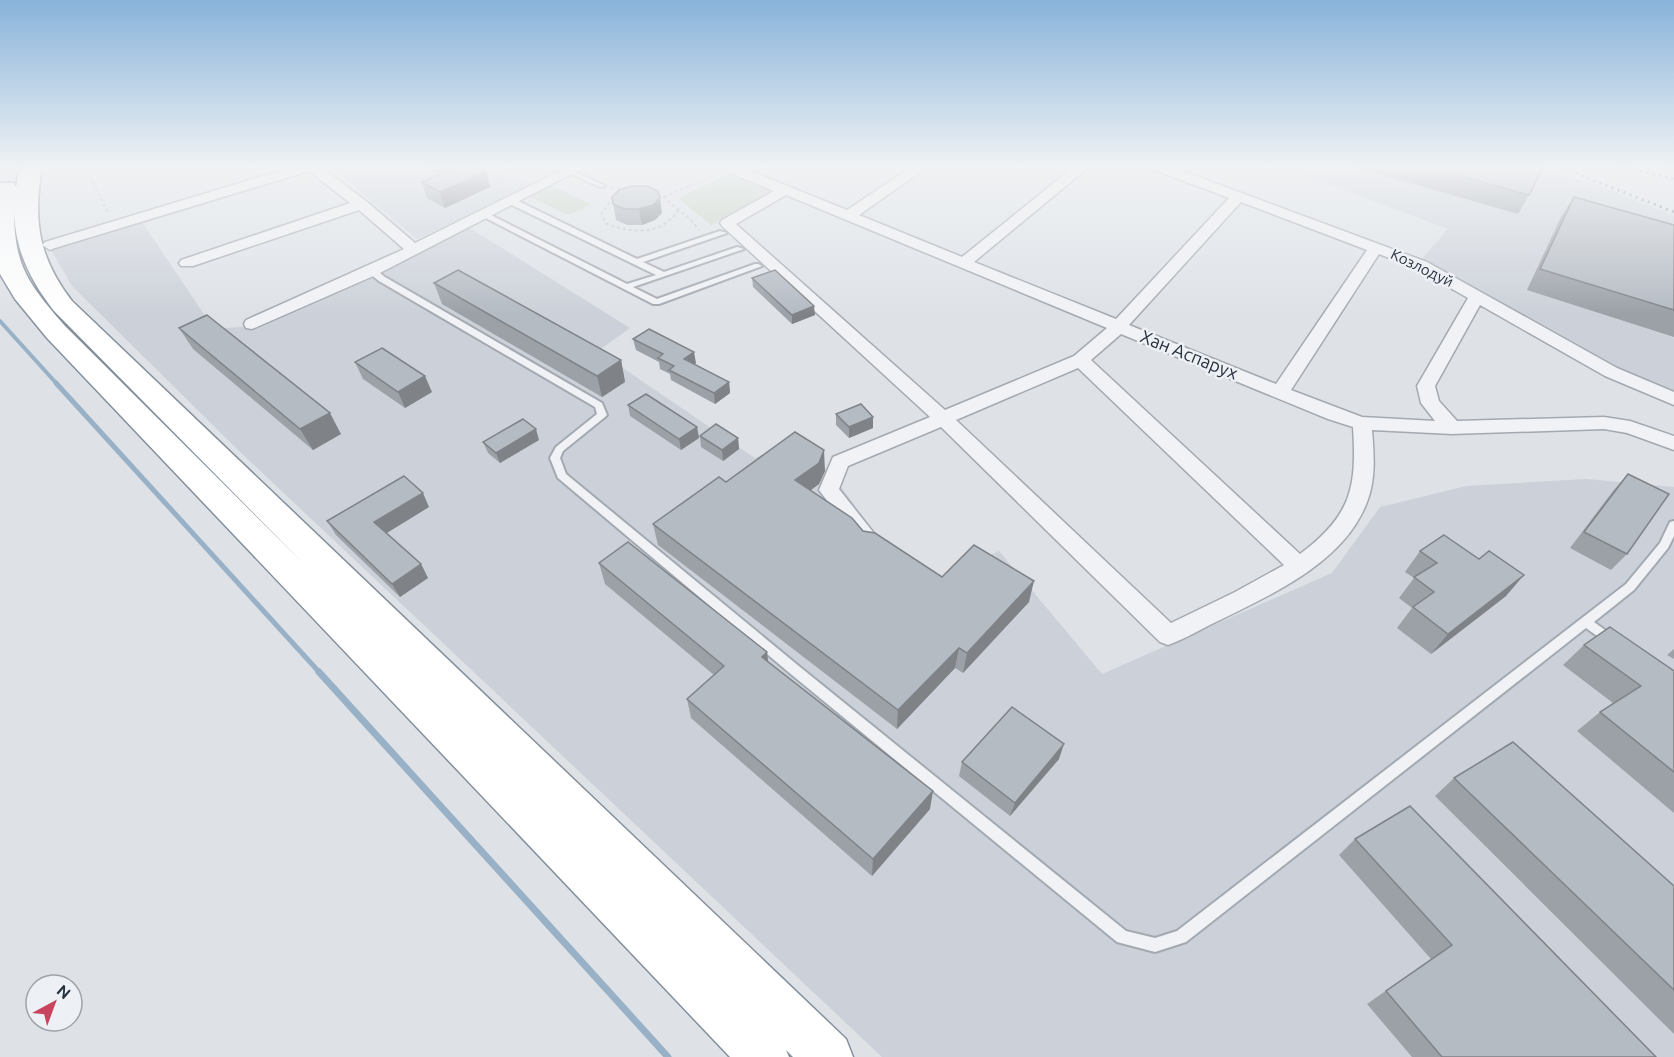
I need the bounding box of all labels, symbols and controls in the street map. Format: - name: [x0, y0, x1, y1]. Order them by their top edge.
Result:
- street label: Козлодуй: [1388, 245, 1456, 290]
- street label: Хан Аспарух: [1138, 325, 1241, 383]
- north arrow: [24, 973, 84, 1033]
- text: N: [53, 981, 74, 1002]

